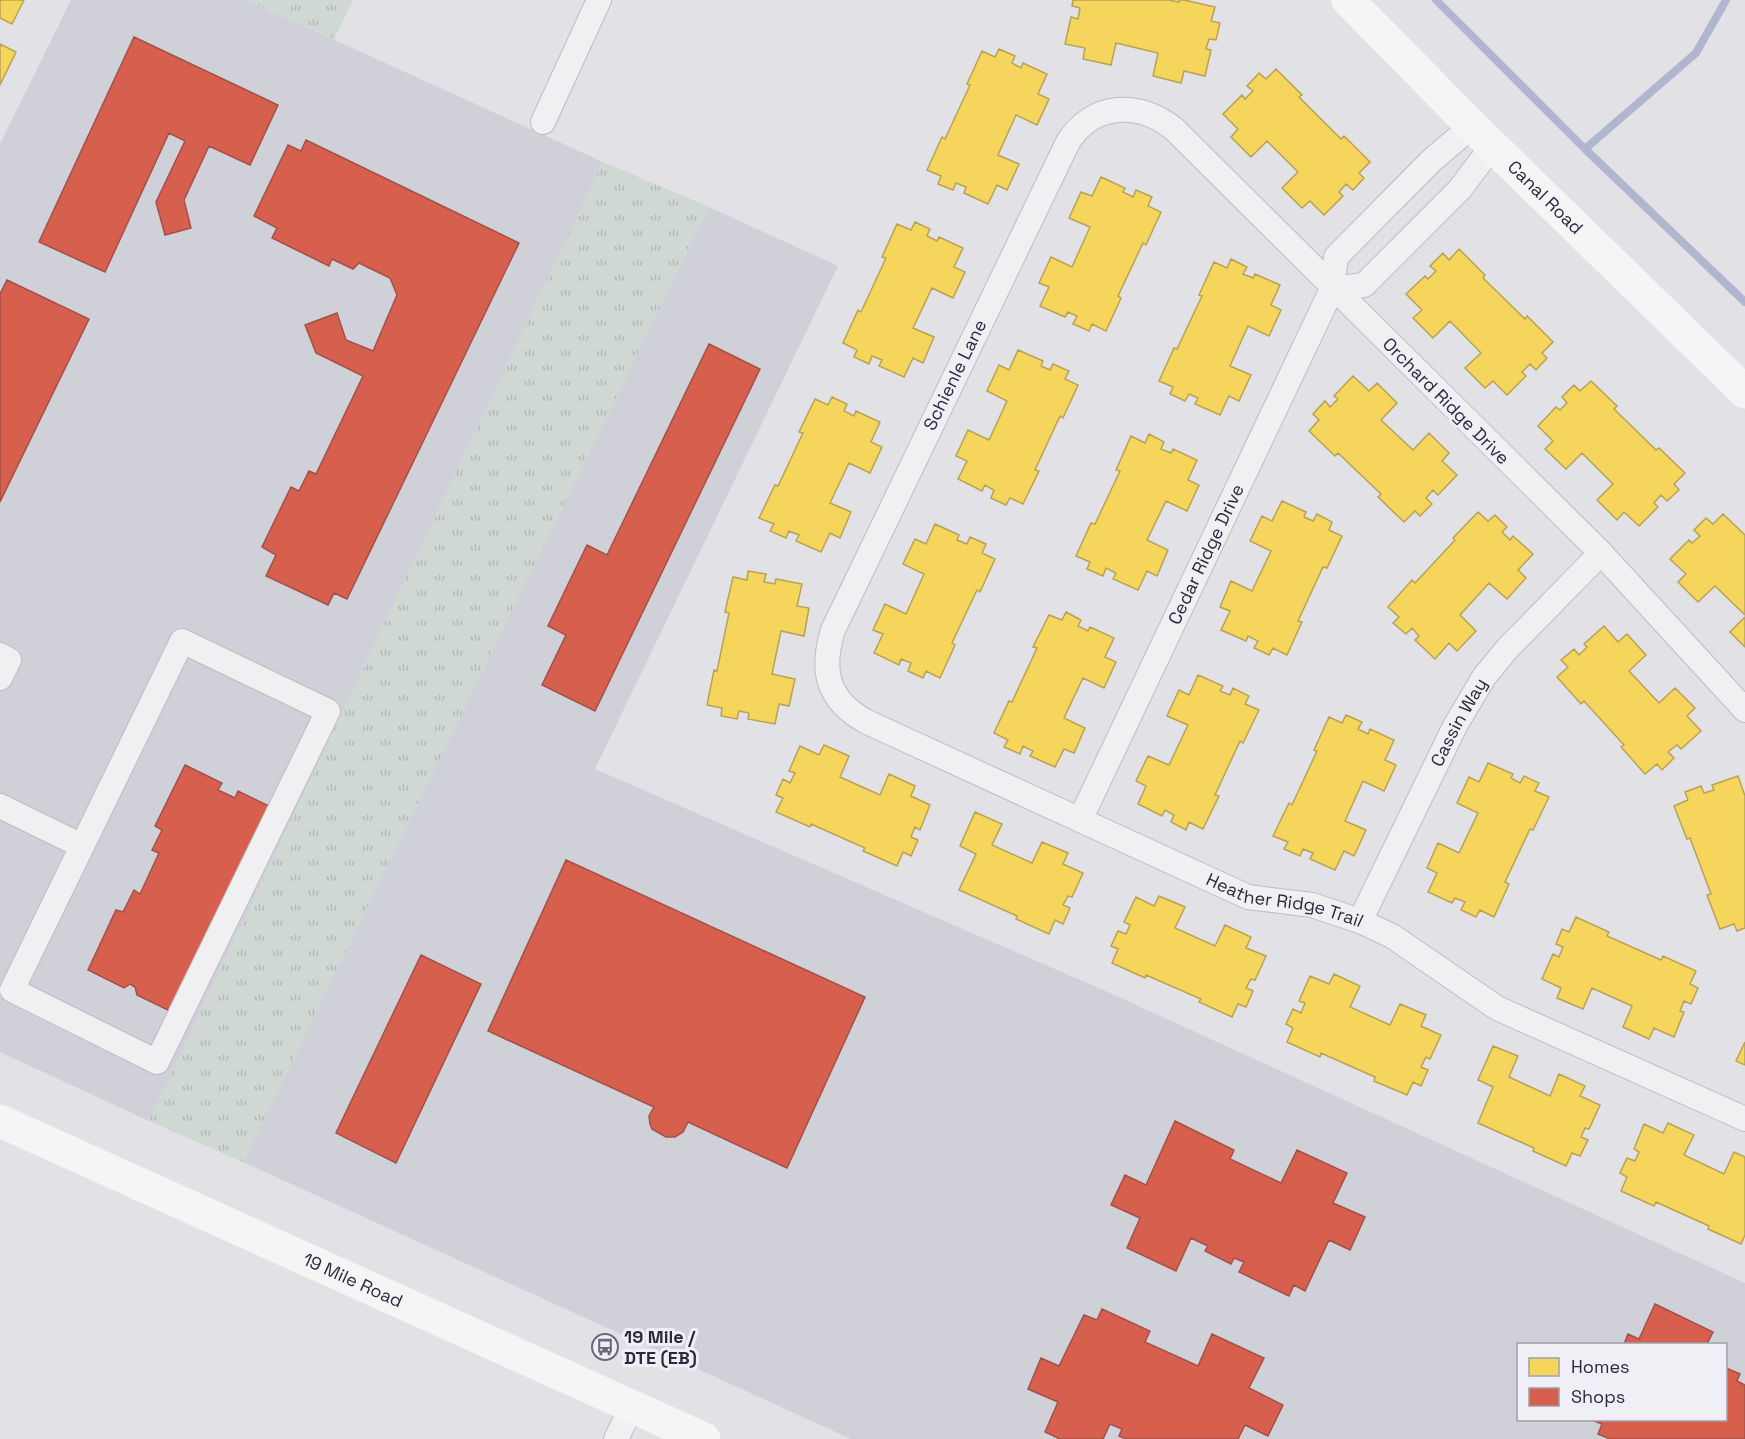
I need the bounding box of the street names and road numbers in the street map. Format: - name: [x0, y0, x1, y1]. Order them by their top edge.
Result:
- street label: Canal Road: [1503, 155, 1588, 239]
- street label: Schienle Lane: [918, 316, 991, 434]
- street label: Orchard Ridge Drive: [1378, 332, 1515, 469]
- street label: Cedar Ridge Drive: [1162, 480, 1249, 628]
- street label: Cassin Way: [1425, 674, 1492, 770]
- street label: Heather Ridge Trail: [1203, 867, 1367, 932]
- street label: 19 Mile Road: [299, 1247, 406, 1312]

